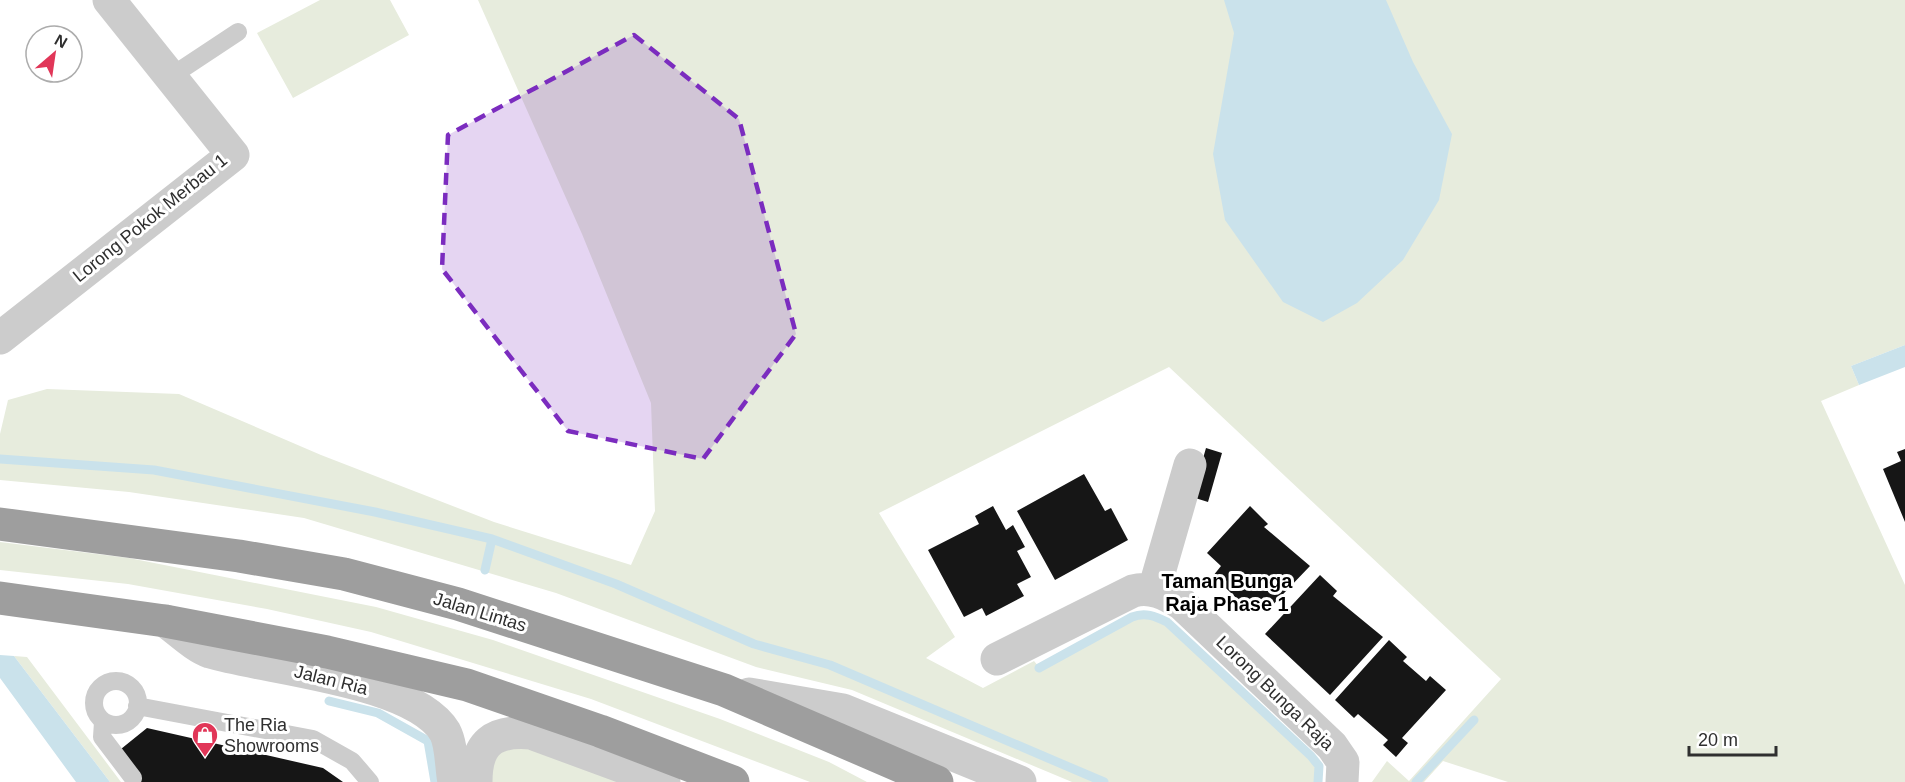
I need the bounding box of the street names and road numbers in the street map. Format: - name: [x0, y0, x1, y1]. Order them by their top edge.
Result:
- street label: Lorong Pokok Merbau 1: [69, 150, 231, 286]
- street label: Jalan Lintas: [431, 588, 529, 636]
- street label: Lorong Bunga Raja: [1212, 632, 1338, 755]
- street label: Jalan Ria: [292, 661, 371, 699]

